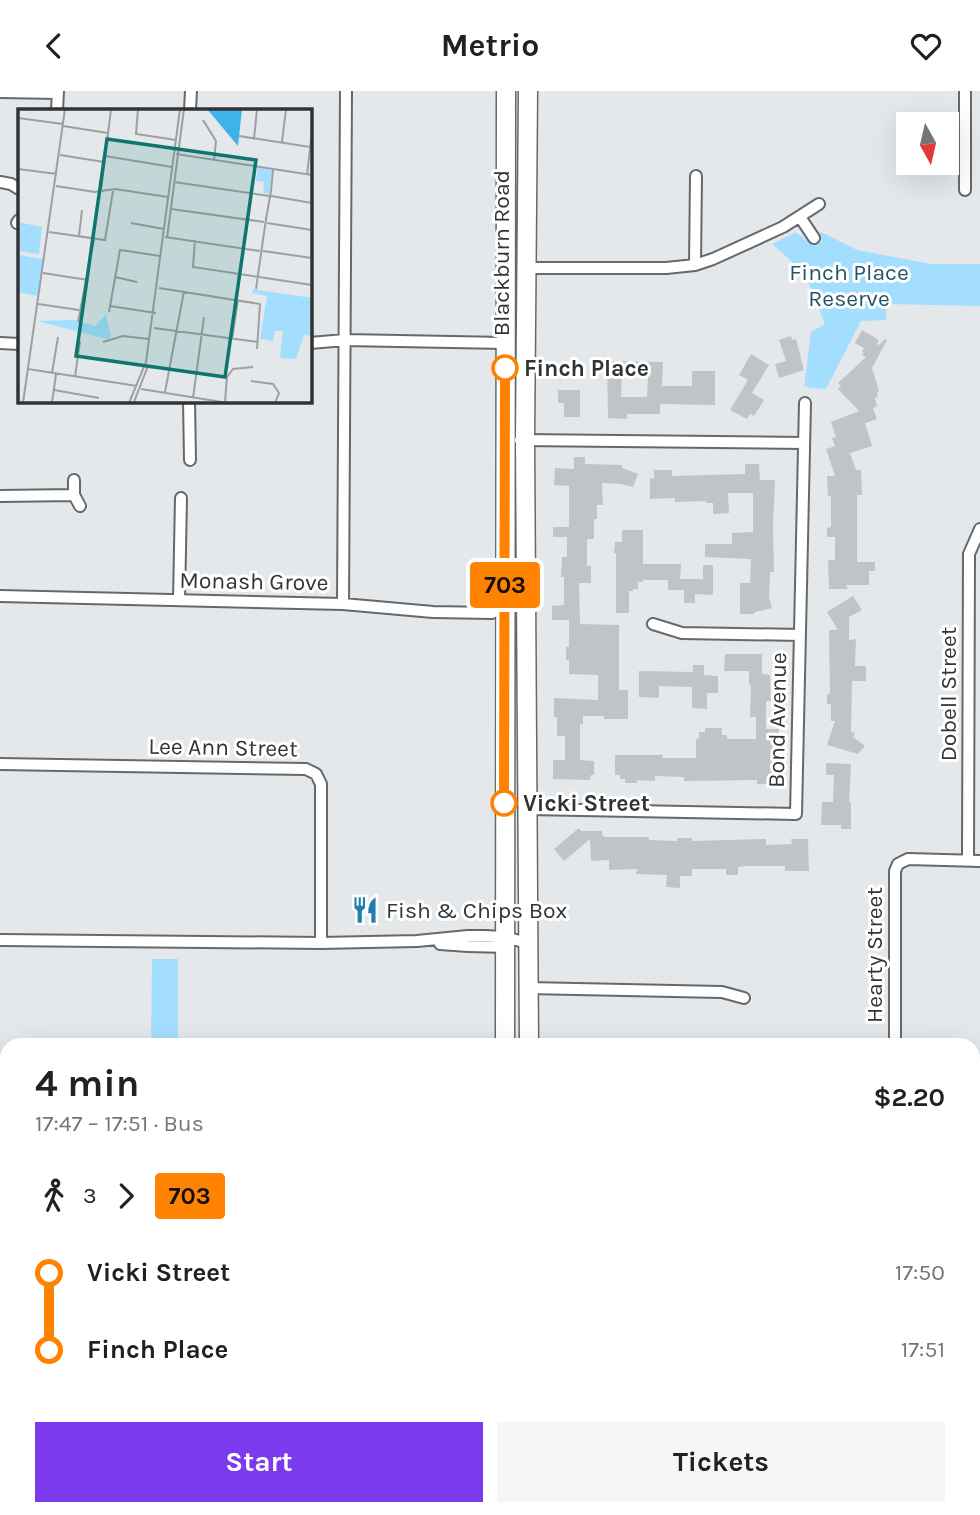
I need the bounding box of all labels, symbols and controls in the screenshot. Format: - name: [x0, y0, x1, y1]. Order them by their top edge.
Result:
- icon: back: [35, 27, 73, 65]
- text: Metrio: [441, 27, 539, 64]
- icon: heart: [907, 27, 945, 65]
- inset map: [18, 109, 312, 403]
- north arrow: [896, 112, 959, 175]
- map controls: [896, 112, 959, 175]
- street label: Blackburn Road: [488, 170, 515, 336]
- park label: Finch Place Reserve: [789, 259, 909, 312]
- marker: Finch Place: [492, 355, 518, 381]
- place label: Finch Place: [524, 355, 649, 382]
- line badge: 703: [465, 562, 545, 608]
- street label: Monash Grove: [179, 567, 329, 596]
- text: 703: [484, 571, 526, 599]
- street label: Dobell Street: [935, 626, 962, 761]
- street label: Bond Avenue: [763, 652, 792, 788]
- street label: Lee Ann Street: [148, 733, 298, 762]
- marker: Vicki Street: [491, 790, 517, 816]
- place label: Vicki Street: [523, 790, 650, 817]
- street label: Hearty Street: [861, 887, 888, 1023]
- restaurant icon: Fish & Chips Box: [350, 895, 380, 925]
- place label: Fish & Chips Box: [386, 897, 568, 924]
- text: 4 min: [35, 1061, 139, 1106]
- text: $2.20: [874, 1082, 945, 1113]
- text: 17:47 – 17:51 · Bus: [35, 1110, 204, 1137]
- icon: walk: [35, 1177, 73, 1215]
- icon: forward: [107, 1177, 145, 1215]
- text: 3: [83, 1182, 97, 1209]
- text: 703: [169, 1182, 211, 1210]
- text: Vicki Street: [87, 1257, 230, 1288]
- text: 17:50: [895, 1259, 945, 1286]
- text: Finch Place: [87, 1334, 228, 1365]
- text: 17:51: [901, 1336, 945, 1363]
- button: Start: [35, 1422, 483, 1502]
- button: Tickets: [497, 1422, 945, 1502]

